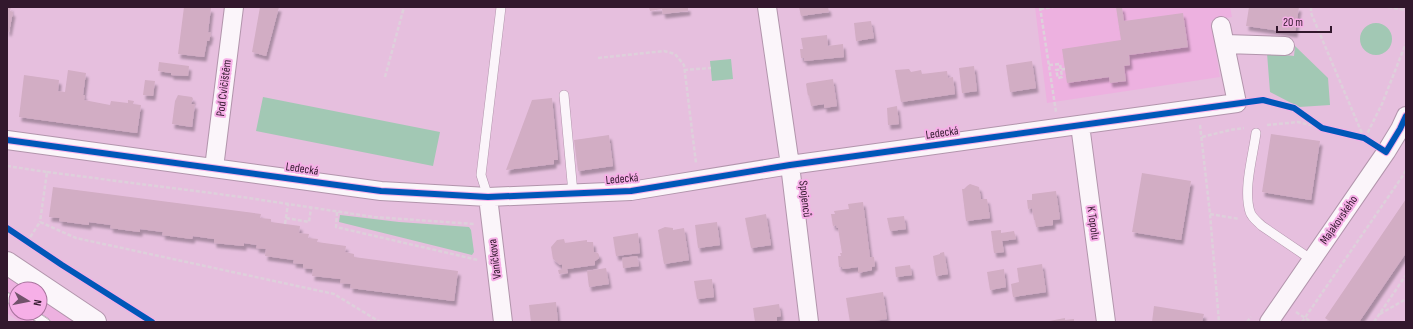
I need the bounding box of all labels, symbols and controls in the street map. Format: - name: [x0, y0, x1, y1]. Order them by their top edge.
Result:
- scale bar: [1277, 8, 1331, 34]
- text: 20 m: [1283, 15, 1303, 30]
- street label: Pod Cvičištěm: [213, 58, 235, 117]
- street label: Ledecká: [925, 123, 960, 143]
- street label: Ledecká: [285, 159, 320, 179]
- street label: Ledecká: [605, 170, 639, 188]
- street label: Spojenců: [795, 180, 815, 218]
- street label: Majakovského: [1317, 193, 1361, 247]
- street label: K Topolu: [1083, 205, 1103, 241]
- street label: Vaníčkova: [485, 238, 505, 280]
- north arrow: [8, 281, 48, 321]
- text: N: [30, 299, 44, 307]

